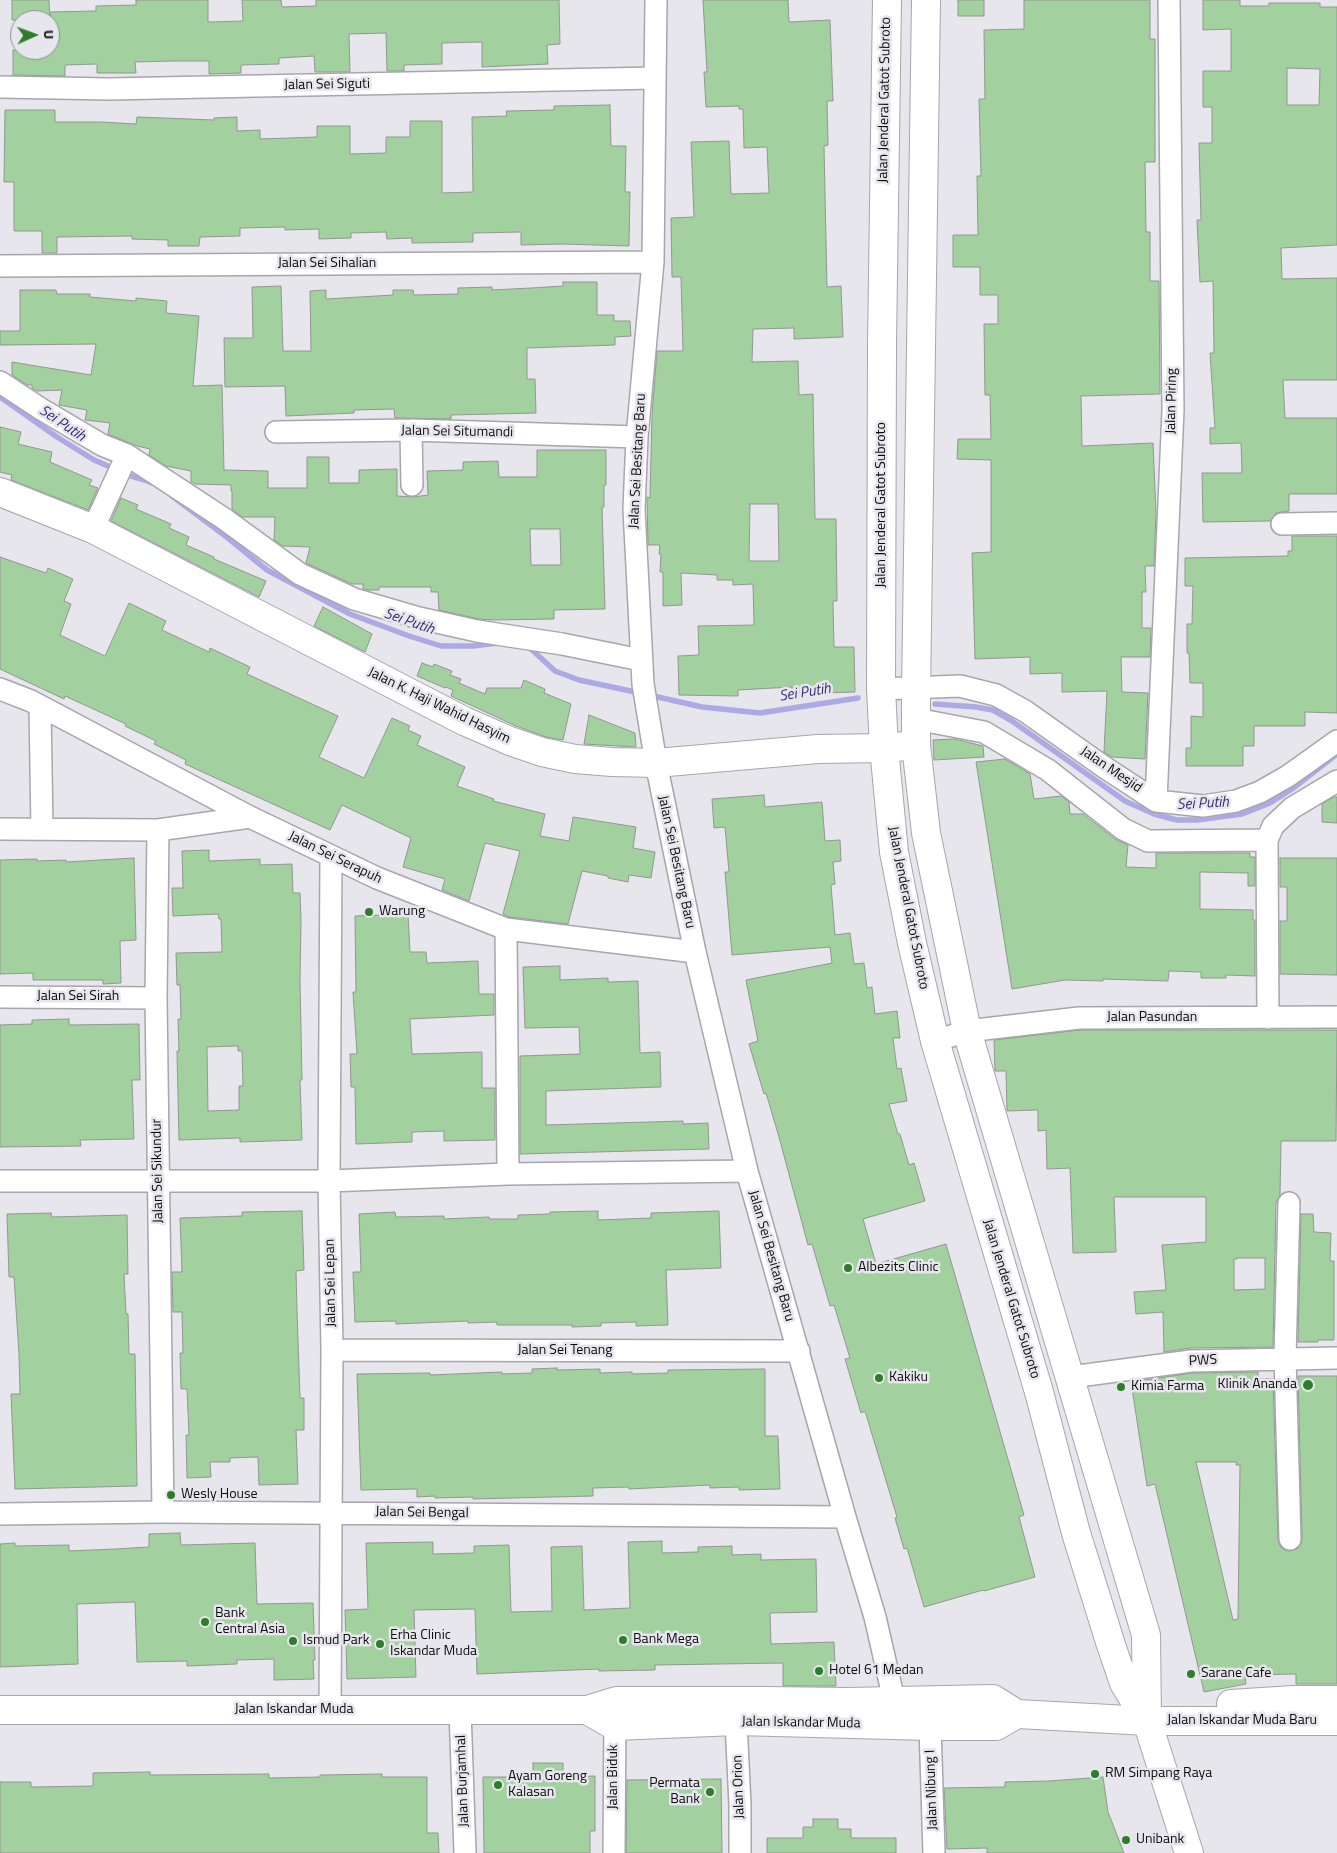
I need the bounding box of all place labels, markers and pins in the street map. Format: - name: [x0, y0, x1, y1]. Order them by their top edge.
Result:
- place label: Warung: [379, 904, 425, 920]
- marker: Warung: [363, 906, 375, 918]
- place label: Albezits Clinic: [858, 1260, 939, 1276]
- marker: Albezits Clinic: [842, 1262, 854, 1274]
- place label: Kakiku: [889, 1370, 928, 1386]
- marker: Kakiku: [873, 1372, 885, 1384]
- place label: Klinik Ananda: [1218, 1377, 1297, 1393]
- marker: Klinik Ananda: [1301, 1378, 1315, 1392]
- place label: Kimia Farma: [1131, 1379, 1204, 1395]
- marker: Kimia Farma: [1115, 1381, 1127, 1393]
- place label: Wesly House: [181, 1487, 258, 1503]
- marker: Wesly House: [165, 1489, 177, 1501]
- place label: Bank Central Asia: [215, 1606, 285, 1638]
- marker: Bank Central Asia: [199, 1616, 211, 1628]
- place label: Erha Clinic Iskandar Muda: [390, 1628, 477, 1660]
- place label: Bank Mega: [633, 1632, 699, 1648]
- place label: Ismud Park: [303, 1633, 369, 1649]
- marker: Bank Mega: [617, 1634, 629, 1646]
- marker: Ismud Park: [287, 1635, 299, 1647]
- marker: Erha Clinic Iskandar Muda: [374, 1638, 386, 1650]
- place label: Hotel 61 Medan: [829, 1663, 923, 1679]
- marker: Hotel 61 Medan: [813, 1665, 825, 1677]
- place label: Sarane Cafe: [1201, 1666, 1271, 1682]
- marker: Sarane Cafe: [1185, 1668, 1197, 1680]
- place label: RM Simpang Raya: [1105, 1766, 1212, 1782]
- marker: RM Simpang Raya: [1089, 1768, 1101, 1780]
- place label: Ayam Goreng Kalasan: [508, 1769, 587, 1801]
- place label: Permata Bank: [649, 1776, 700, 1808]
- marker: Ayam Goreng Kalasan: [492, 1779, 504, 1791]
- marker: Permata Bank: [704, 1786, 716, 1798]
- place label: Unibank: [1136, 1832, 1184, 1848]
- marker: Unibank: [1120, 1834, 1132, 1846]

